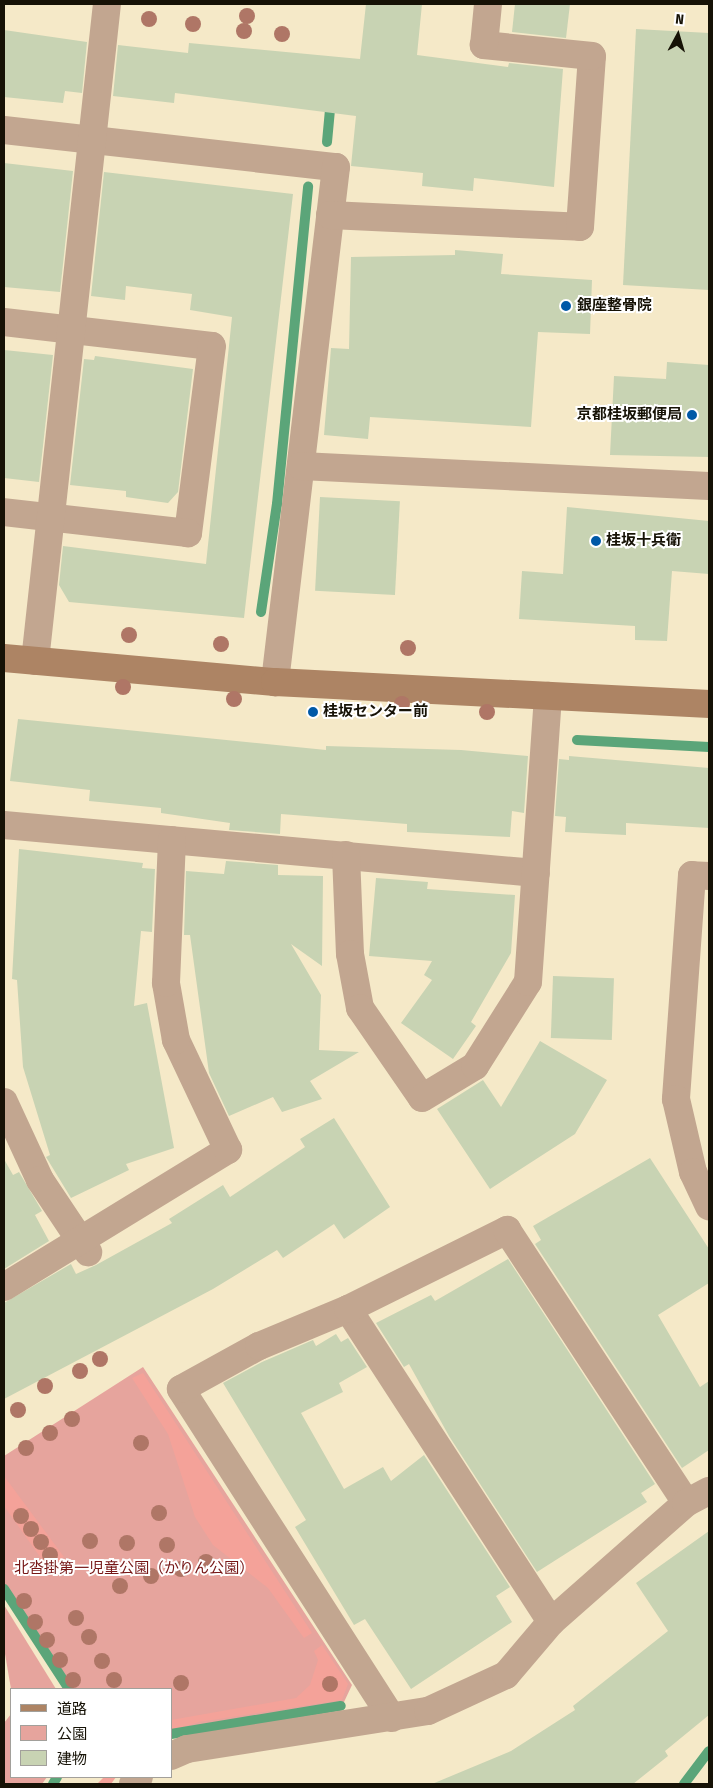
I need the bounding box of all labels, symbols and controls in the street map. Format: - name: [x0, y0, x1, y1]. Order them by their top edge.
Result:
- north arrow: [653, 10, 703, 60]
- text: N: [675, 11, 685, 28]
- place label: 銀座整骨院: [577, 297, 652, 315]
- marker: 銀座整骨院: [559, 299, 573, 313]
- place label: 京都桂坂郵便局: [577, 406, 682, 424]
- marker: 京都桂坂郵便局: [686, 409, 698, 421]
- place label: 桂坂十兵衛: [606, 532, 681, 550]
- marker: 桂坂十兵衛: [590, 535, 602, 547]
- place label: 桂坂センター前: [323, 703, 428, 721]
- marker: 桂坂センター前: [307, 706, 319, 718]
- park label: 北沓掛第一児童公園（かりん公園）: [14, 1560, 254, 1578]
- legend: [10, 1688, 172, 1778]
- text: 道路: [57, 1700, 87, 1718]
- text: 公園: [57, 1725, 87, 1743]
- text: 建物: [57, 1750, 87, 1768]

